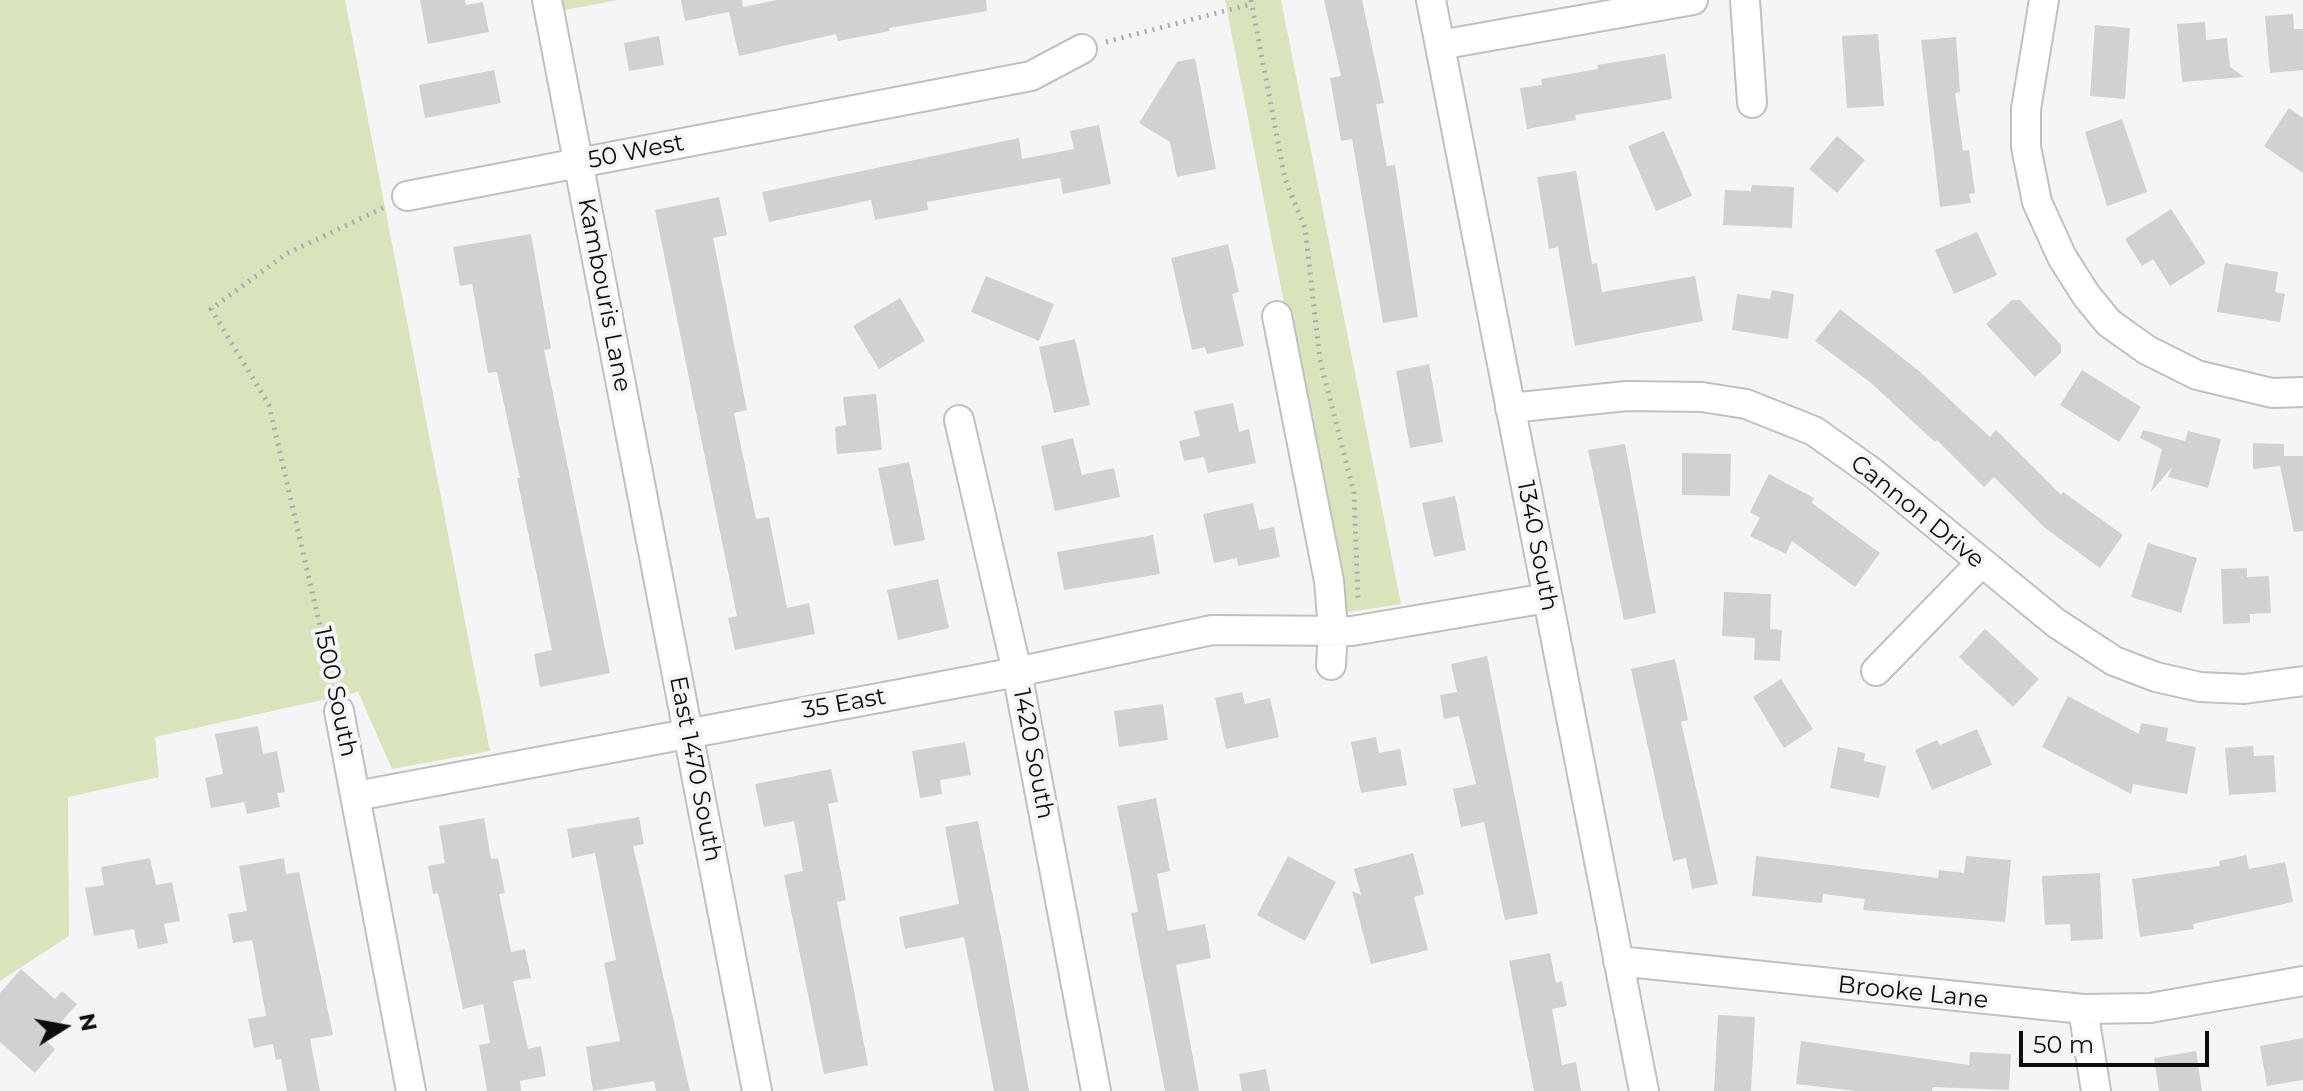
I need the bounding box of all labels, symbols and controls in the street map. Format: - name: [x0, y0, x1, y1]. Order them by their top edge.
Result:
- street label: 50 West: [586, 129, 686, 175]
- street label: Kambouris Lane: [571, 196, 637, 394]
- street label: Cannon Drive: [1844, 449, 1990, 575]
- street label: 1340 South: [1510, 478, 1564, 614]
- street label: 1500 South: [307, 624, 363, 760]
- street label: East 1470 South: [663, 674, 727, 864]
- street label: 35 East: [800, 682, 888, 726]
- street label: 1420 South: [1006, 686, 1060, 822]
- street label: Brooke Lane: [1836, 971, 1990, 1015]
- north arrow: [24, 987, 104, 1067]
- text: N: [73, 1011, 103, 1034]
- scale bar: [2023, 1015, 2213, 1065]
- text: 50 m: [2033, 1030, 2094, 1059]

